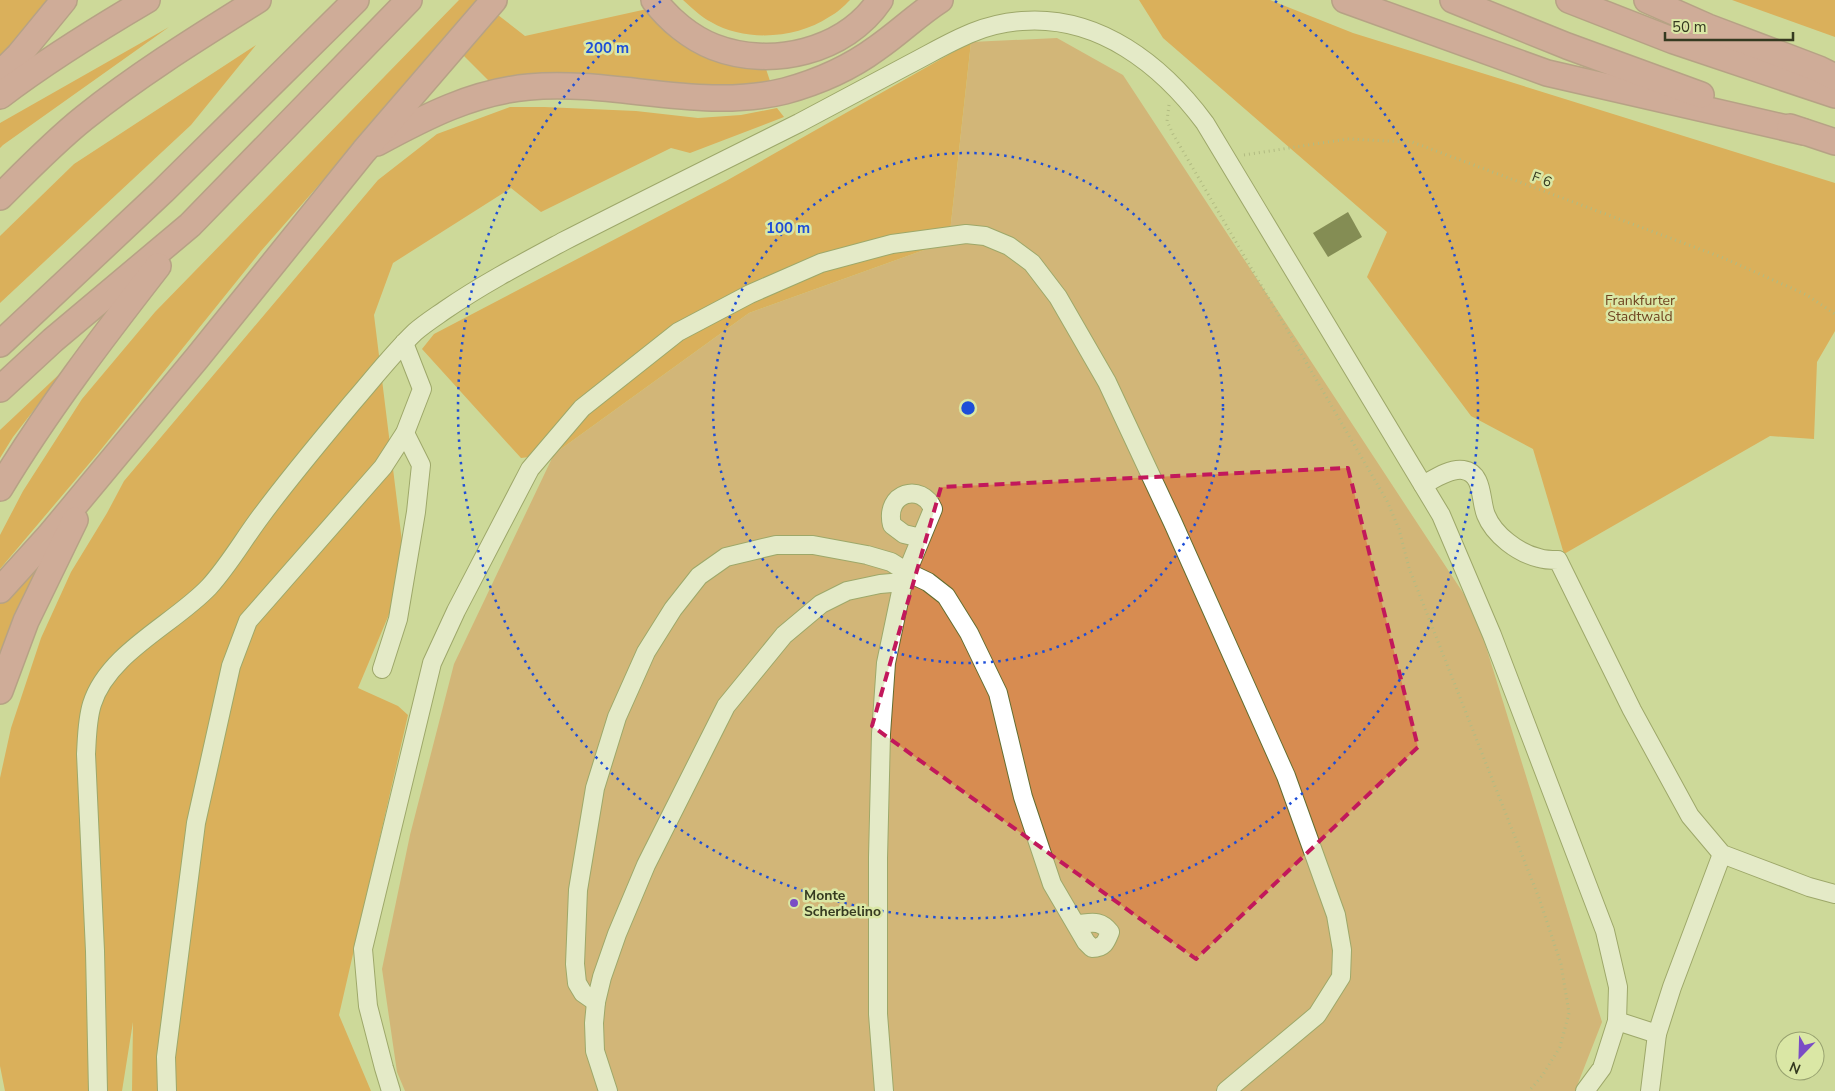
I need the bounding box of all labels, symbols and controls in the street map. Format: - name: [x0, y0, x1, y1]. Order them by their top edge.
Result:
- scale bar: [1665, 10, 1792, 42]
- text: 50 m: [1672, 17, 1707, 37]
- text: 200 m: [585, 38, 629, 58]
- street label: F 6: [1529, 167, 1554, 192]
- text: 100 m: [766, 218, 810, 238]
- park label: Frankfurter Stadtwald: [1605, 291, 1675, 326]
- centre of rings: [959, 399, 977, 417]
- place label: Monte Scherbelino: [804, 886, 881, 921]
- marker: Monte Scherbelino: [788, 897, 800, 909]
- north arrow: [1775, 1031, 1825, 1081]
- text: N: [1787, 1057, 1804, 1078]

